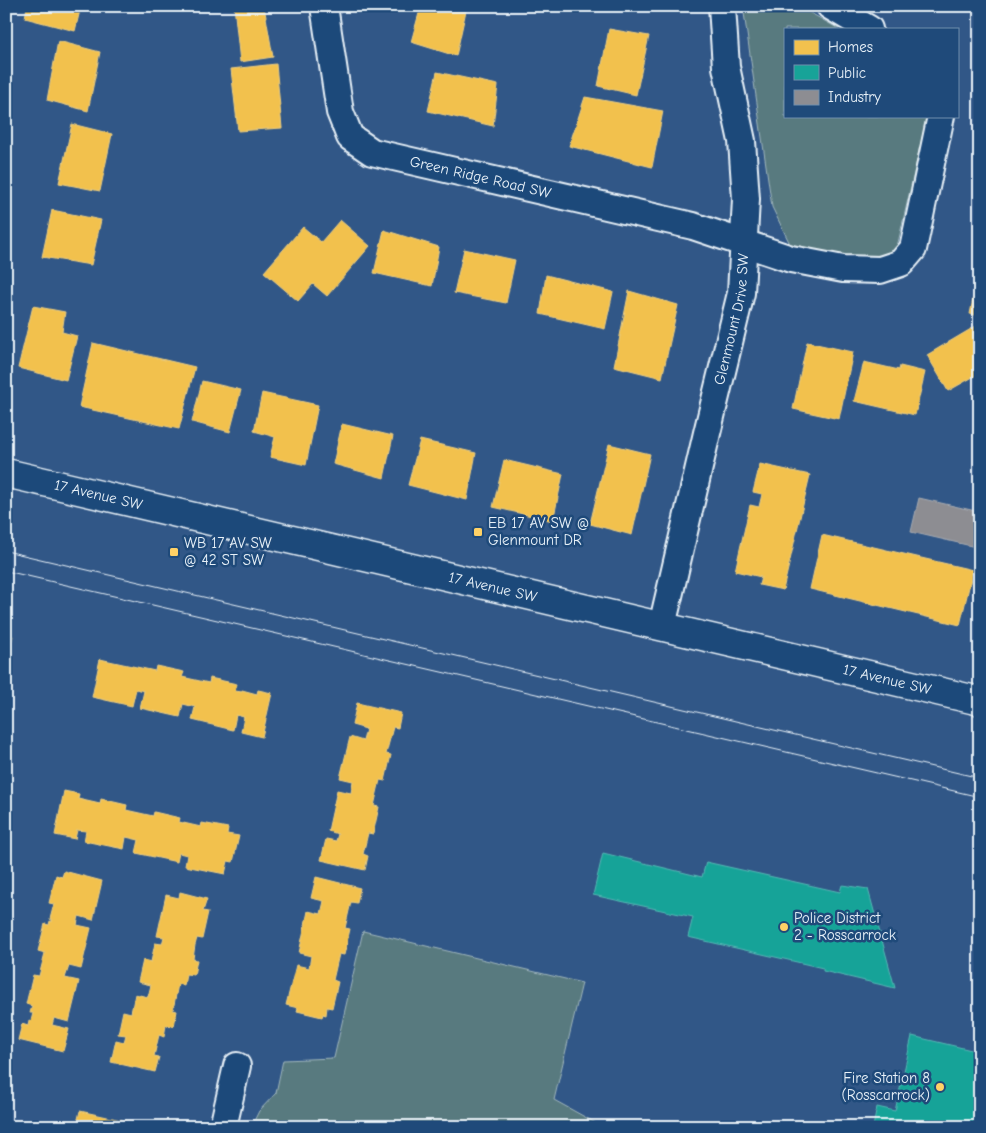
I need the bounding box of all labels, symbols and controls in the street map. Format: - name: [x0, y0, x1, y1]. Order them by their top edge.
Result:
- legend: [784, 28, 958, 118]
- text: Homes: [828, 38, 873, 56]
- text: Public: [828, 64, 866, 82]
- text: Industry: [828, 88, 881, 106]
- street label: Green Ridge Road SW: [408, 152, 553, 202]
- street label: Glenmount Drive SW: [710, 253, 752, 387]
- street label: 17 Avenue SW: [53, 476, 144, 514]
- place label: EB 17 AV SW @ Glenmount DR: [488, 514, 589, 549]
- marker: EB 17 AV SW @ Glenmount DR: [472, 526, 484, 538]
- place label: WB 17 AV SW @ 42 ST SW: [184, 534, 272, 569]
- marker: WB 17 AV SW @ 42 ST SW: [168, 546, 180, 558]
- street label: 17 Avenue SW: [447, 568, 539, 606]
- street label: 17 Avenue SW: [841, 660, 933, 698]
- place label: Police District 2 - Rosscarrock: [794, 909, 897, 944]
- marker: Police District 2 - Rosscarrock: [778, 921, 790, 933]
- place label: Fire Station 8 (Rosscarrock): [842, 1069, 930, 1104]
- marker: Fire Station 8 (Rosscarrock): [934, 1081, 946, 1093]

